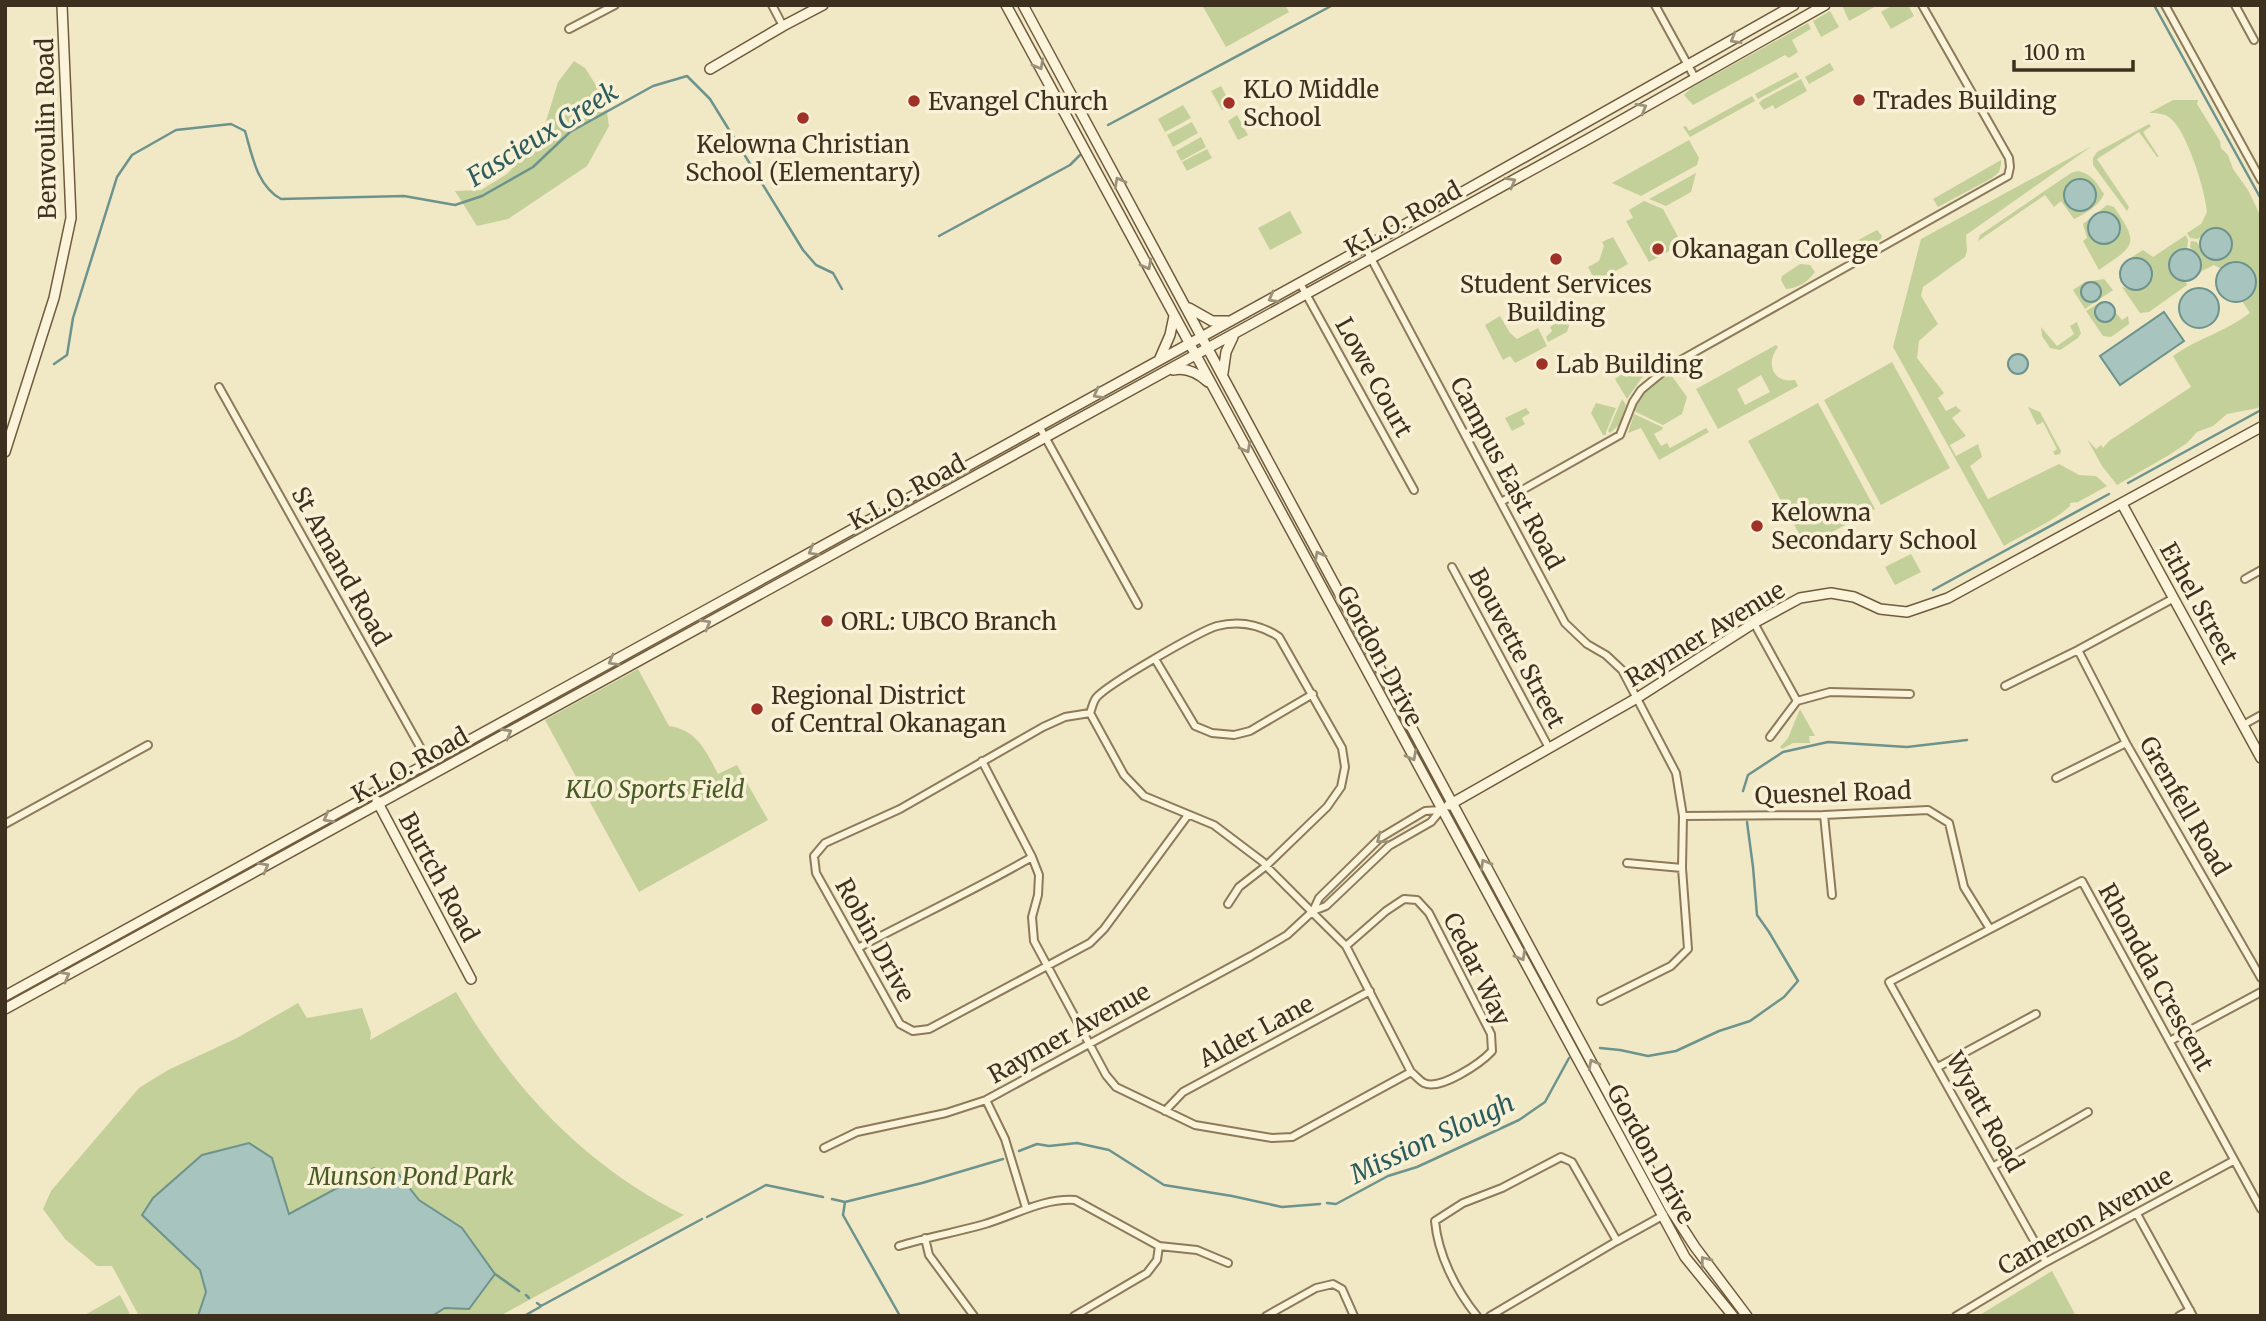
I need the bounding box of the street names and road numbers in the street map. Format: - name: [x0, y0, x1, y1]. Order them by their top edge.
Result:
- street label: Benvoulin Road: [29, 38, 63, 220]
- street label: K.L.O. Road: [1339, 174, 1467, 264]
- street label: Lowe Court: [1328, 312, 1420, 443]
- street label: Campus East Road: [1443, 372, 1571, 574]
- street label: K.L.O. Road: [843, 447, 971, 537]
- street label: St Amand Road: [285, 481, 397, 651]
- street label: Ethel Street: [2153, 537, 2245, 670]
- street label: Bouvette Street: [1462, 563, 1572, 734]
- street label: Raymer Avenue: [1620, 574, 1790, 694]
- street label: Gordon Drive: [1330, 581, 1430, 731]
- street label: K.L.O. Road: [346, 720, 474, 810]
- street label: Grenfell Road: [2133, 731, 2237, 881]
- street label: Quesnel Road: [1754, 775, 1912, 811]
- street label: Burtch Road: [392, 807, 486, 947]
- street label: Robin Drive: [828, 873, 922, 1007]
- street label: Rhondda Crescent: [2092, 878, 2221, 1077]
- street label: Cedar Way: [1436, 908, 1518, 1030]
- street label: Raymer Avenue: [983, 976, 1155, 1090]
- street label: Alder Lane: [1193, 988, 1319, 1075]
- street label: Wyatt Road: [1939, 1046, 2031, 1178]
- street label: Gordon Drive: [1600, 1079, 1702, 1229]
- street label: Cameron Avenue: [1992, 1160, 2178, 1282]

